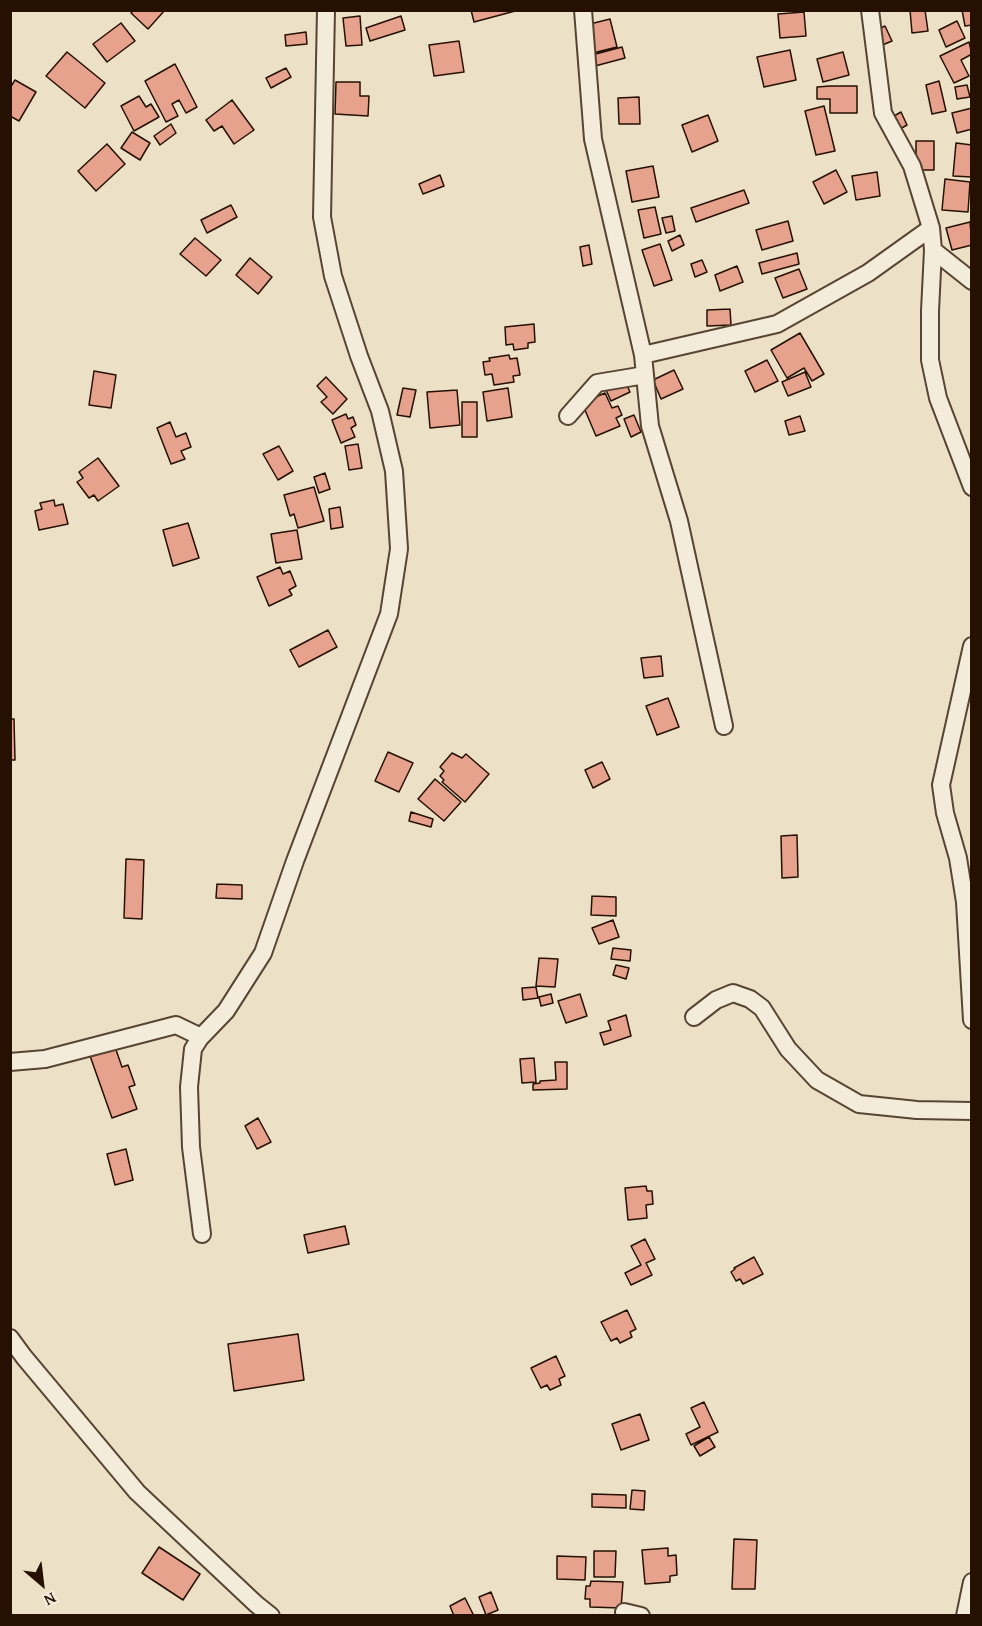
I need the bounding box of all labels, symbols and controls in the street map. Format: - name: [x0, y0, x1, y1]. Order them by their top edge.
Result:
- north arrow: [12, 1554, 72, 1614]
- text: N: [40, 1587, 61, 1613]

